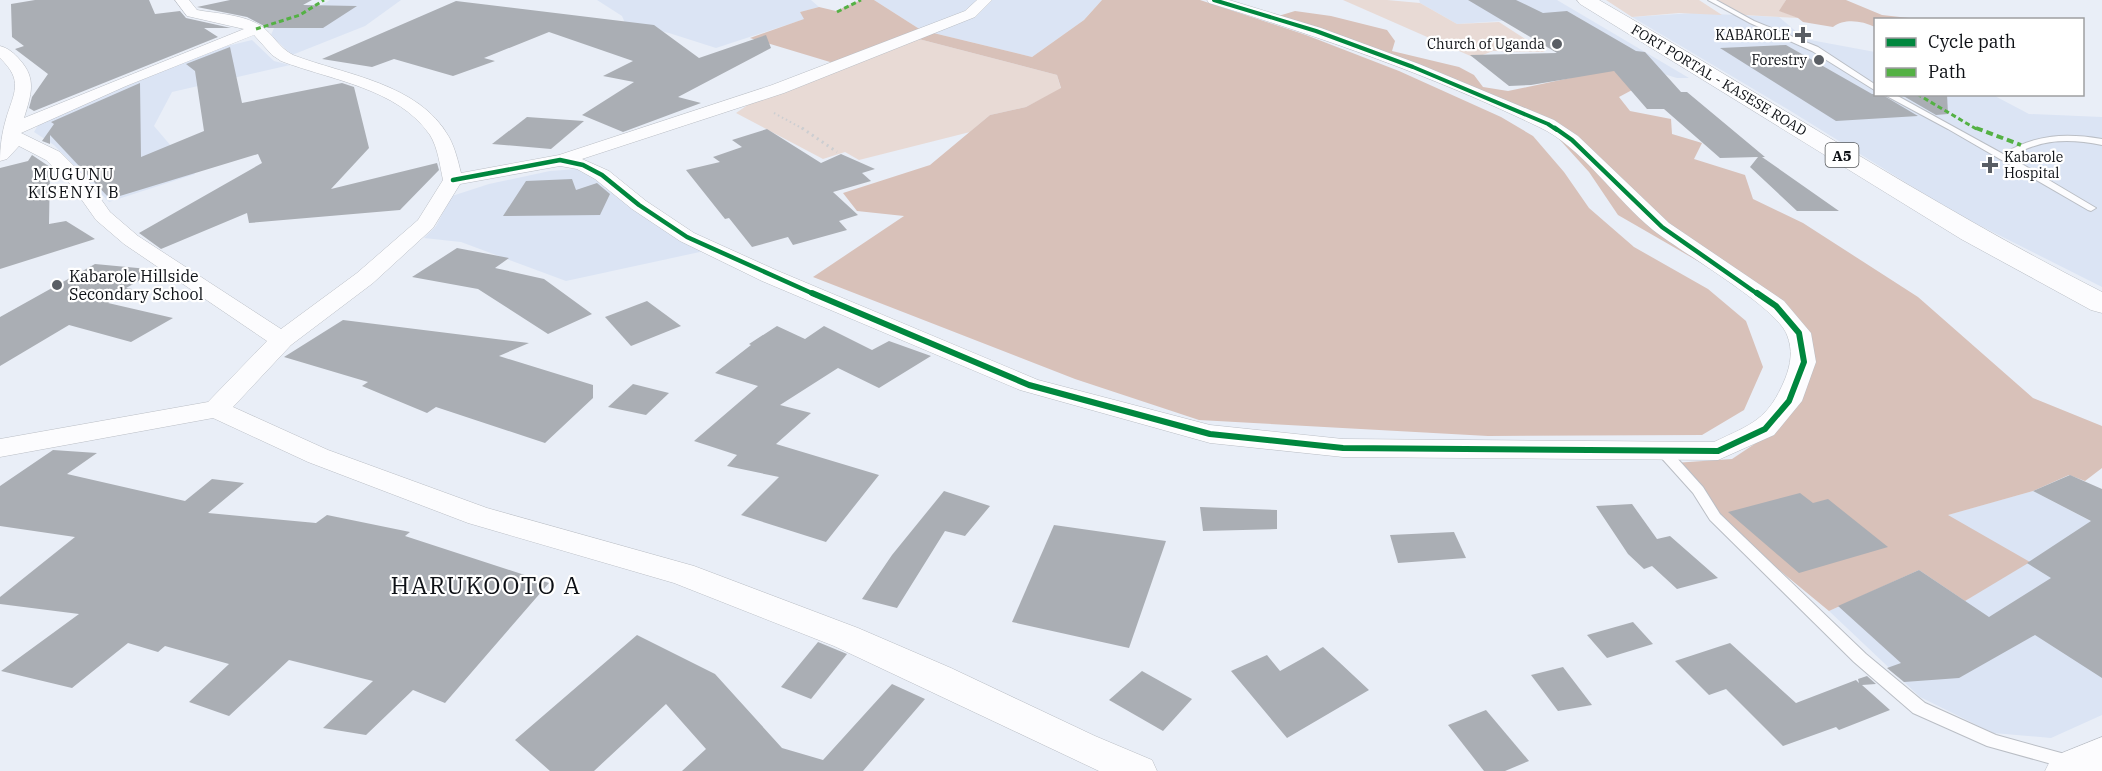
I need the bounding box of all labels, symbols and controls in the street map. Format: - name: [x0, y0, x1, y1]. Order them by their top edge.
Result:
- legend: [1874, 18, 2084, 96]
- street label: FORT PORTAL - KASESE ROAD: [1628, 20, 1810, 140]
- place label: KABAROLE: [1715, 26, 1790, 44]
- marker: KABAROLE: [1794, 26, 1812, 44]
- text: Cycle path: [1928, 30, 2016, 53]
- place label: Church of Uganda: [1427, 35, 1545, 53]
- marker: Church of Uganda: [1550, 37, 1564, 51]
- place label: Forestry: [1751, 51, 1808, 69]
- marker: Forestry: [1812, 53, 1826, 67]
- text: Path: [1928, 60, 1966, 83]
- road number: A5: [1826, 143, 1858, 167]
- place label: Kabarole Hospital: [2004, 148, 2063, 182]
- marker: Kabarole Hospital: [1981, 156, 1999, 174]
- district label: MUGUNU KISENYI B: [28, 164, 120, 202]
- place label: Kabarole Hillside Secondary School: [69, 266, 203, 304]
- marker: Kabarole Hillside Secondary School: [50, 278, 64, 292]
- district label: HARUKOOTO A: [391, 569, 581, 601]

